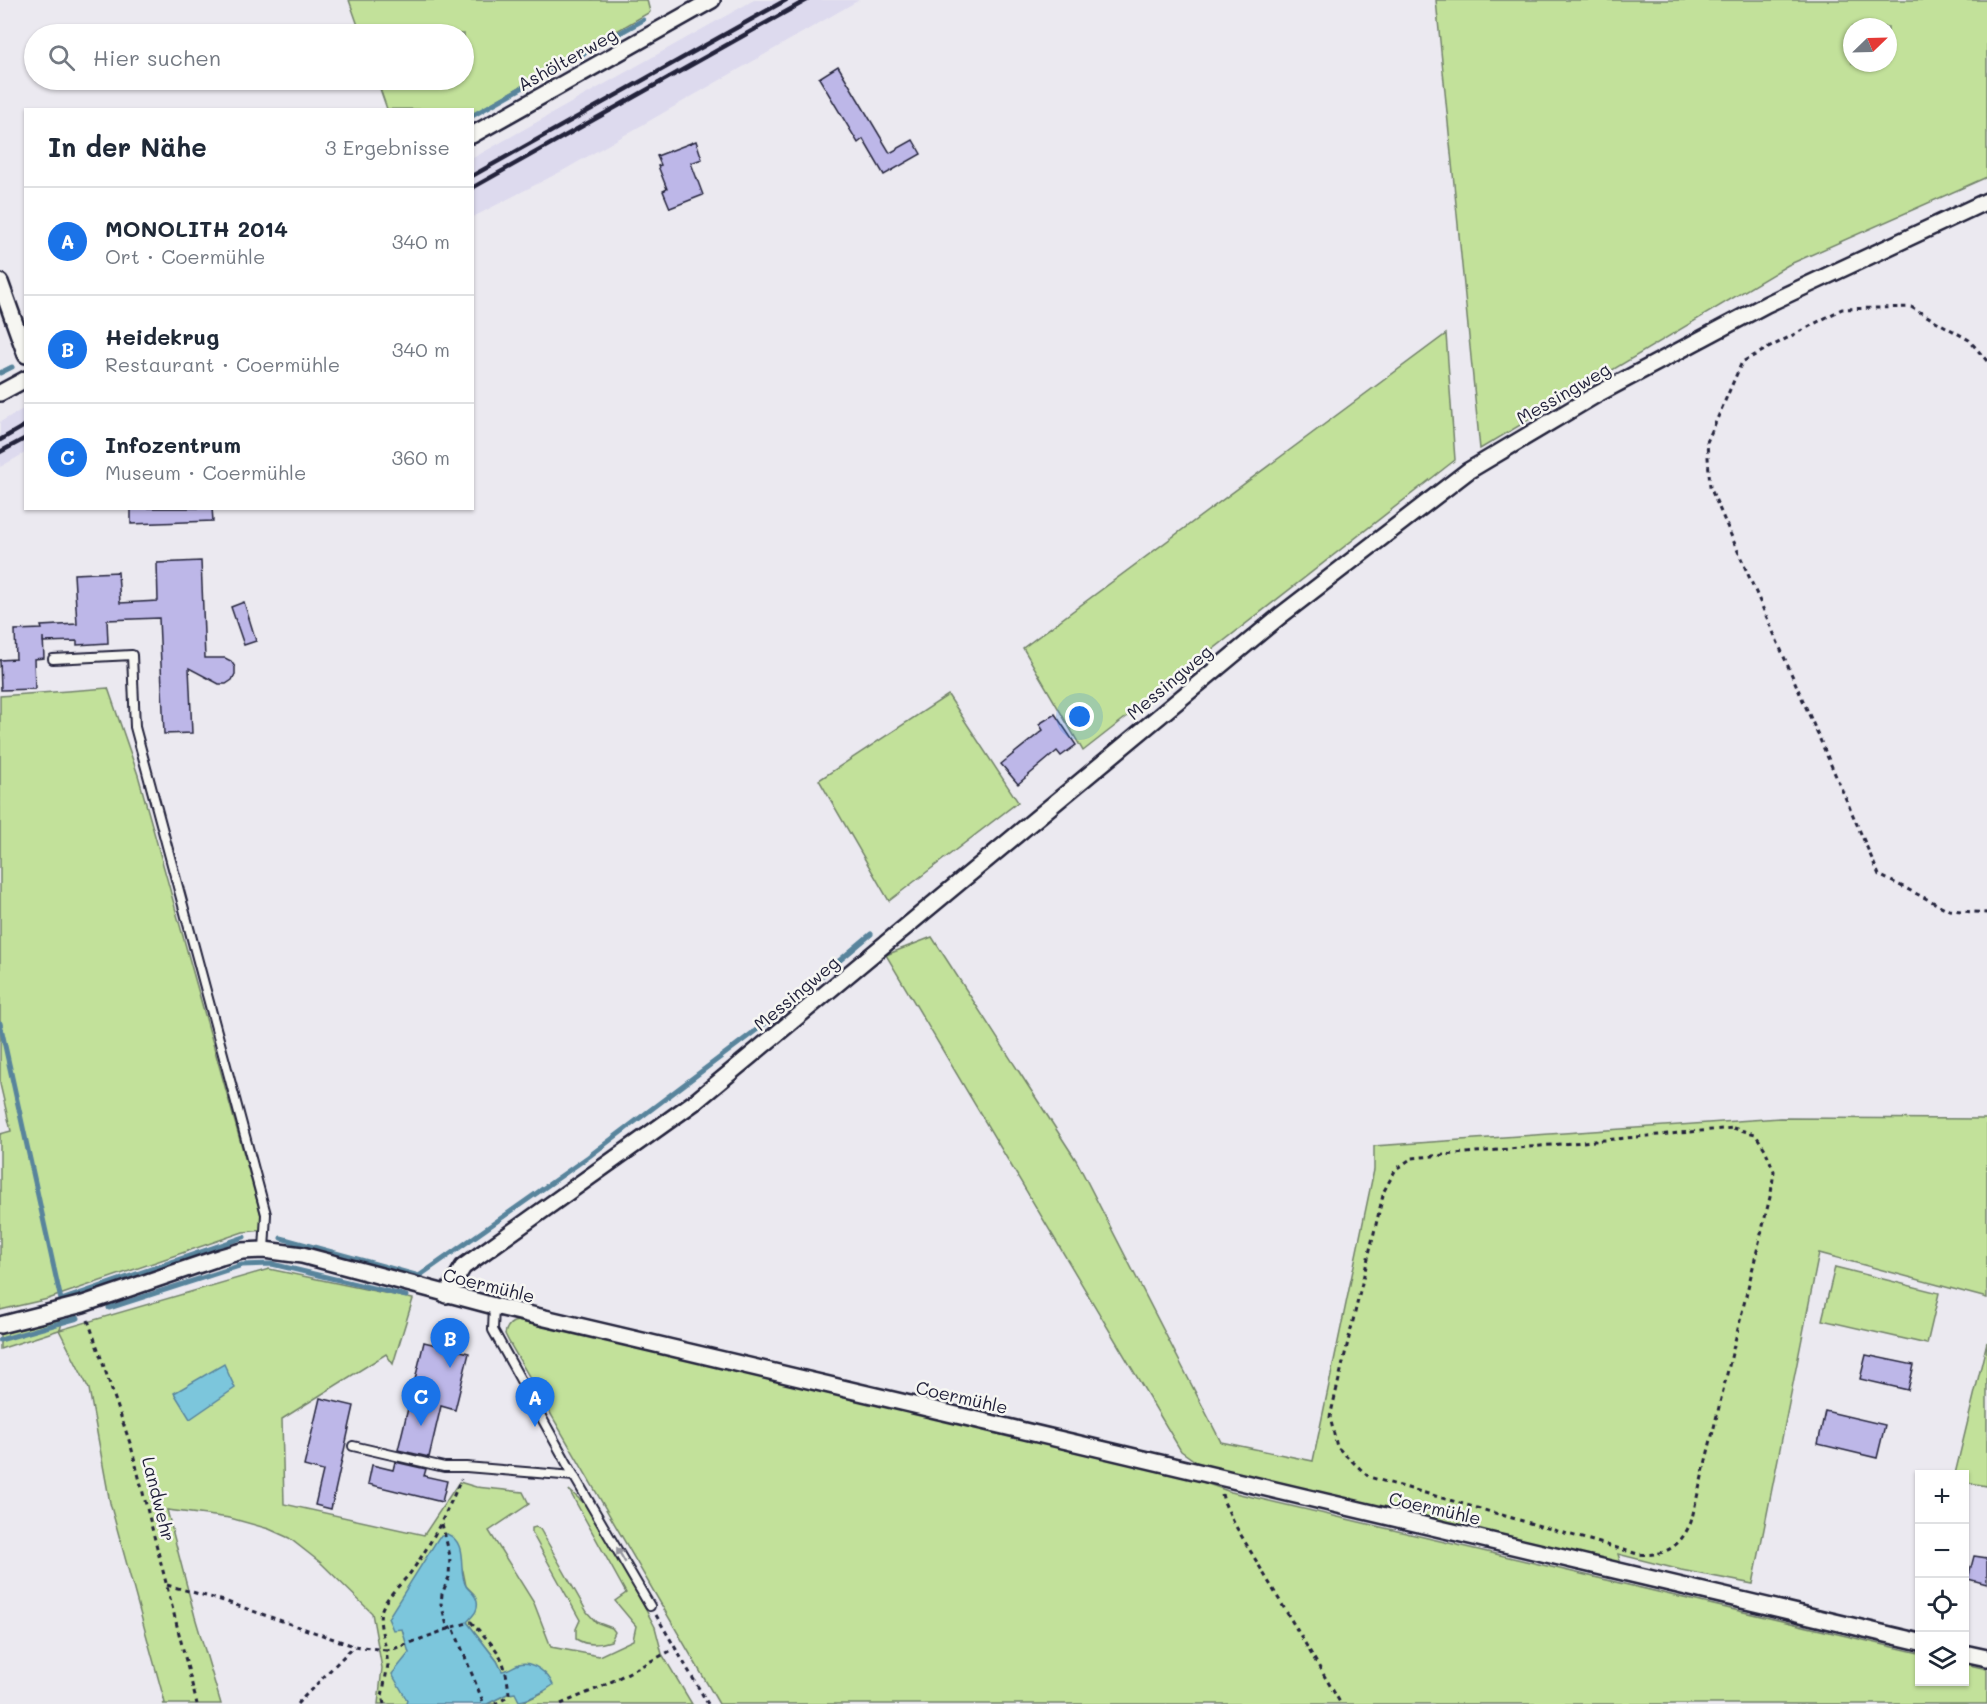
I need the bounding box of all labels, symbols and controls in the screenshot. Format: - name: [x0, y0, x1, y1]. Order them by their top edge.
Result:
- north arrow: [1843, 18, 1897, 72]
- street label: Ashölterweg: [513, 22, 621, 96]
- search box: [24, 24, 474, 90]
- icon: search: [45, 41, 78, 74]
- text: Hier suchen: [93, 43, 221, 72]
- text: In der Nähe: [48, 130, 207, 164]
- text: 3 Ergebnisse: [325, 134, 450, 160]
- text: MONOLITH 2014: [105, 214, 288, 243]
- text: A: [61, 228, 74, 254]
- text: 340 m: [392, 228, 450, 254]
- text: Ort · Coermühle: [105, 243, 265, 269]
- text: Heidekrug: [105, 322, 219, 351]
- text: B: [61, 336, 74, 362]
- text: 340 m: [392, 336, 450, 362]
- text: Restaurant · Coermühle: [105, 351, 340, 377]
- street label: Messingweg: [1512, 356, 1614, 430]
- text: Infozentrum: [105, 430, 241, 459]
- text: C: [60, 444, 75, 470]
- text: 360 m: [392, 444, 450, 470]
- text: Museum · Coermühle: [105, 459, 307, 485]
- street label: Messingweg: [1121, 639, 1217, 725]
- your location: [1065, 702, 1094, 731]
- street label: Messingweg: [748, 950, 844, 1036]
- street label: Coermühle: [441, 1262, 537, 1308]
- pin: B: [430, 1318, 470, 1368]
- street label: Coermühle: [914, 1375, 1010, 1419]
- pin: C: [402, 1376, 440, 1426]
- pin: A: [516, 1378, 554, 1427]
- street label: Landwehr: [137, 1454, 181, 1544]
- map controls: [1915, 1470, 1969, 1686]
- button: +: [1915, 1470, 1969, 1524]
- street label: Coermühle: [1387, 1486, 1483, 1530]
- button: −: [1915, 1524, 1969, 1578]
- one-way arrow: [615, 1547, 626, 1563]
- button: locate: [1915, 1578, 1969, 1632]
- button: layers: [1915, 1632, 1969, 1686]

